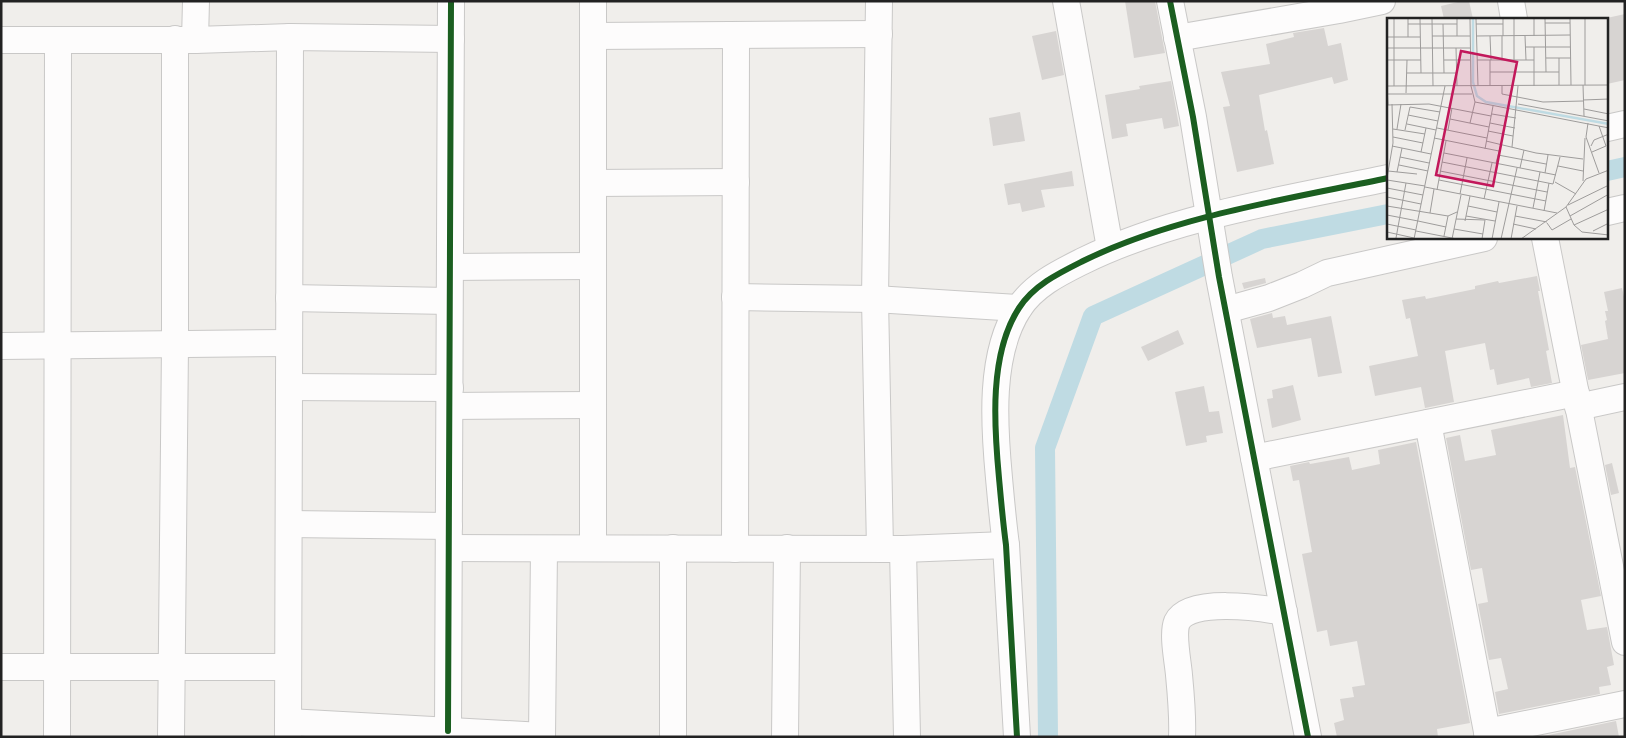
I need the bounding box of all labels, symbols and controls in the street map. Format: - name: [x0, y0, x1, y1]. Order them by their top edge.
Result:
- inset map: [1387, 18, 1608, 239]

